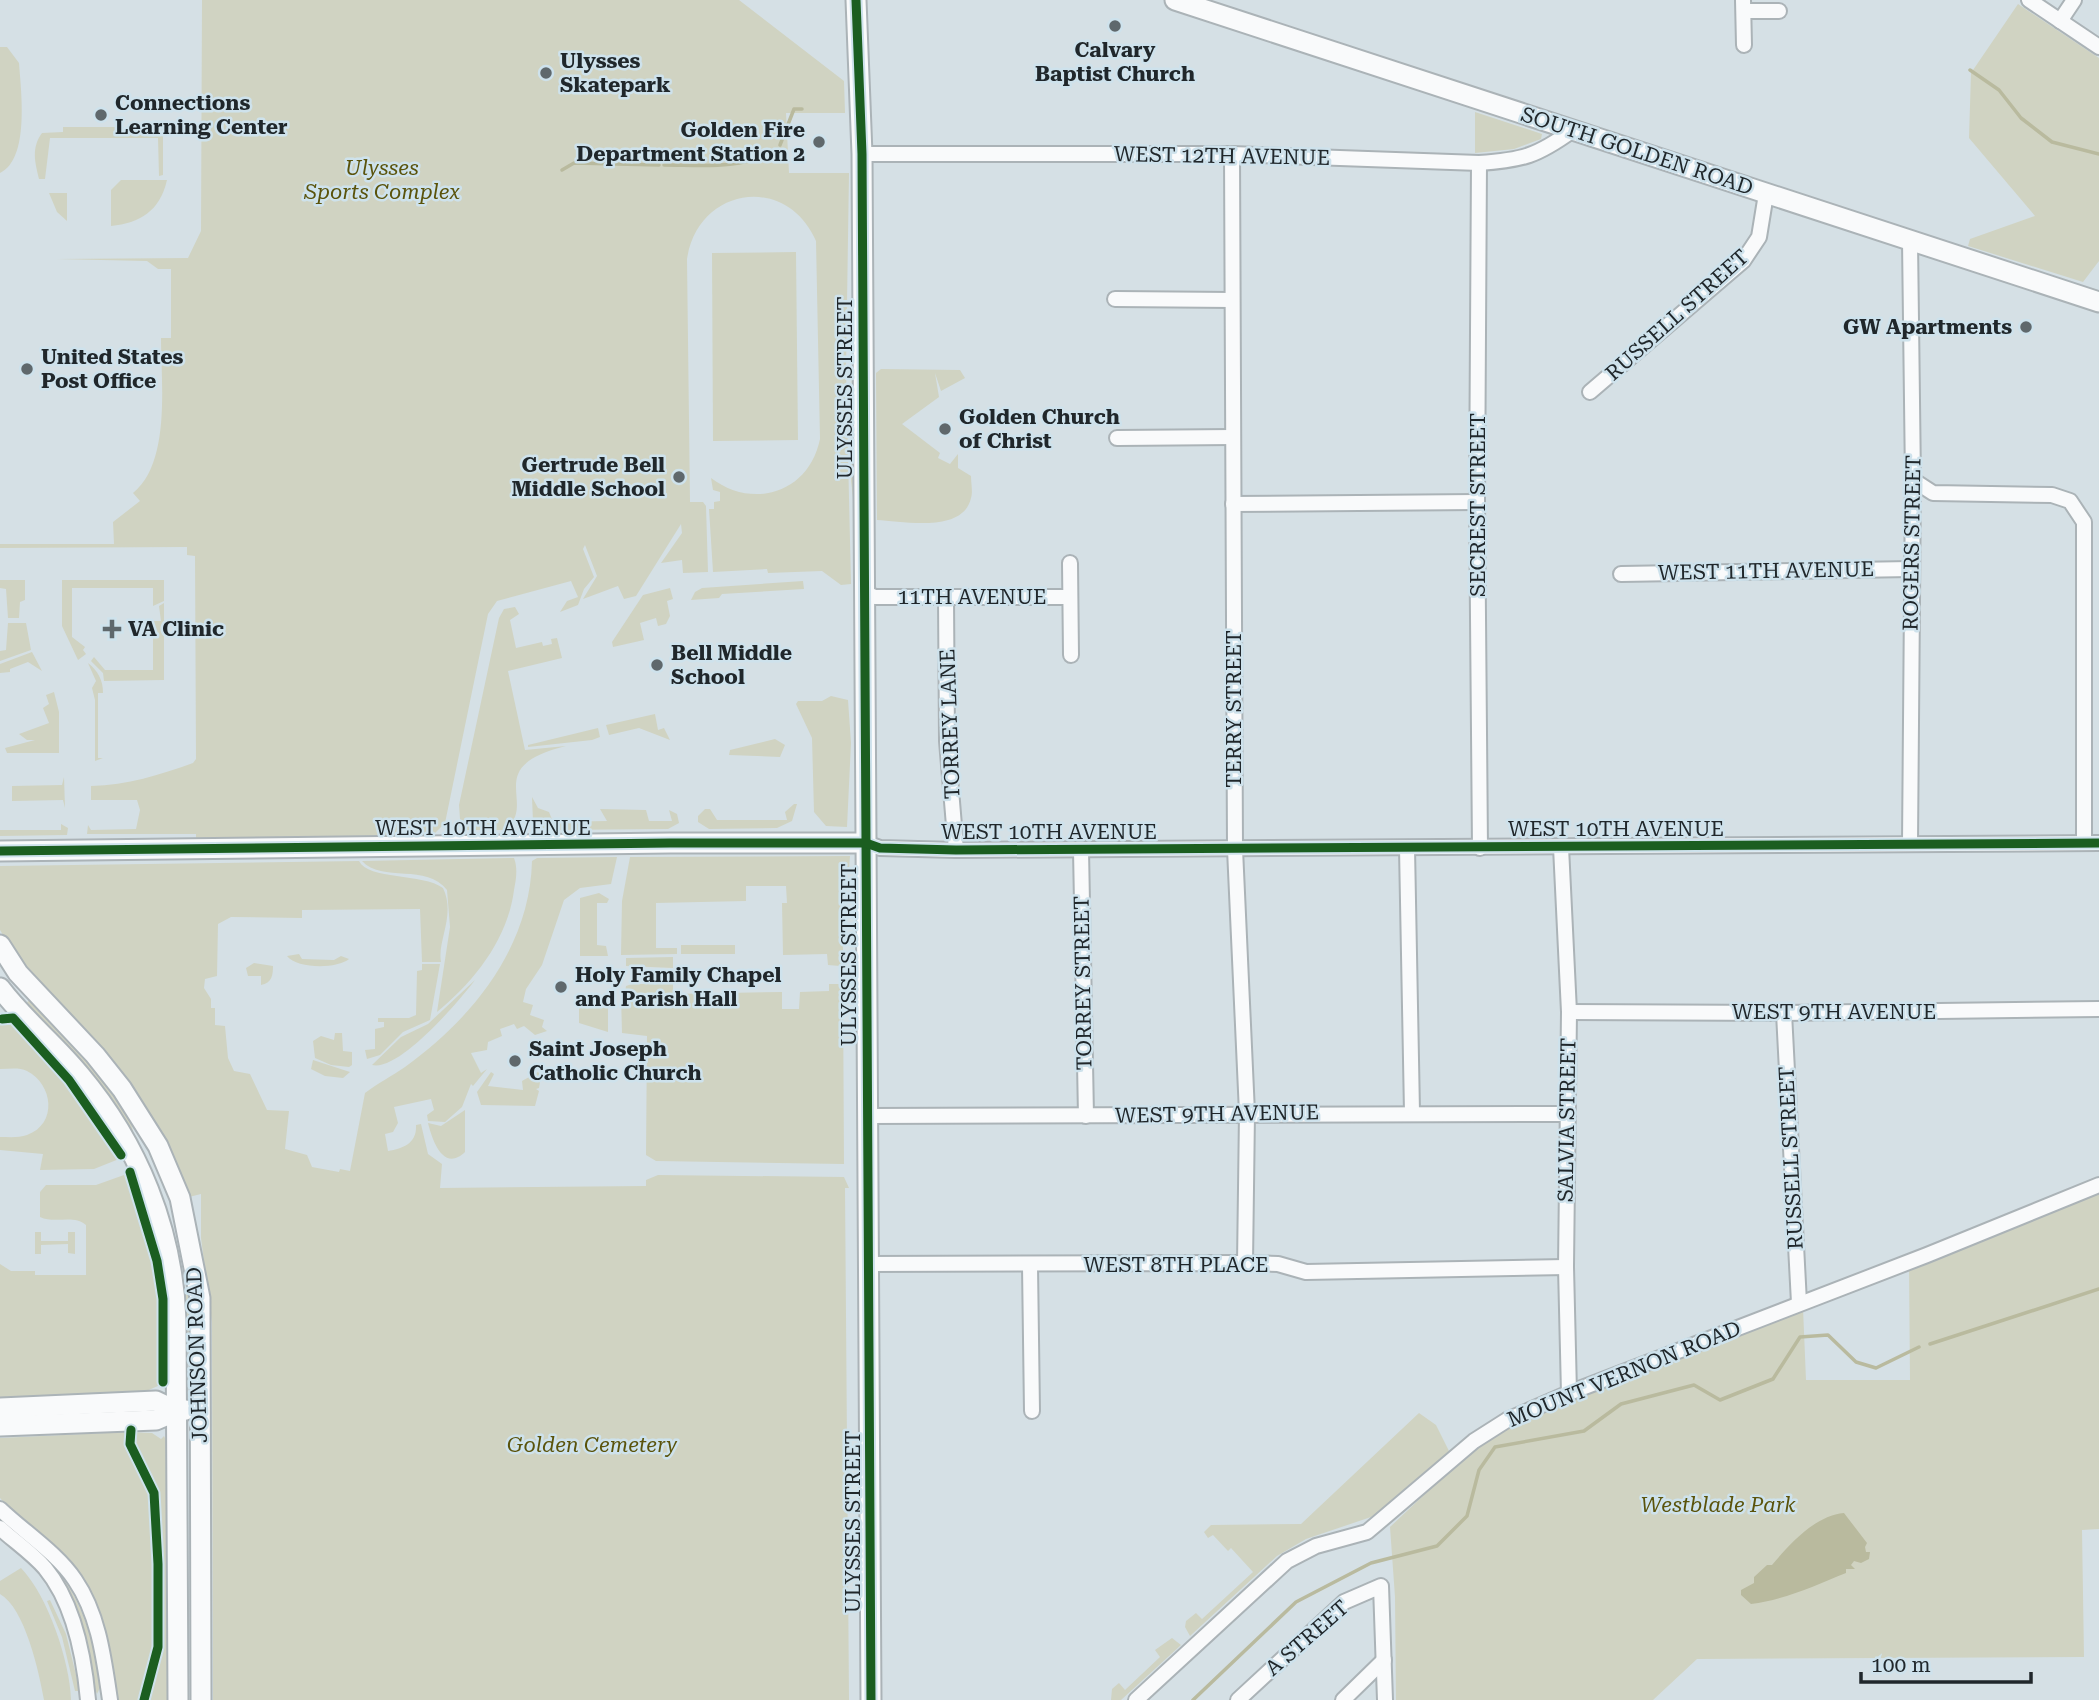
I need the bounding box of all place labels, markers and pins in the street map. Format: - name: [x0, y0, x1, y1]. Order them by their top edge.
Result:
- marker: Calvary Baptist Church: [1107, 18, 1123, 34]
- place label: Calvary Baptist Church: [1035, 38, 1195, 86]
- place label: Ulysses Skatepark: [560, 49, 671, 97]
- marker: Ulysses Skatepark: [538, 65, 554, 81]
- place label: Connections Learning Center: [115, 91, 288, 139]
- marker: Connections Learning Center: [93, 107, 109, 123]
- place label: Golden Fire Department Station 2: [576, 118, 805, 166]
- marker: Golden Fire Department Station 2: [811, 134, 827, 150]
- place label: GW Apartments: [1843, 315, 2012, 339]
- marker: GW Apartments: [2018, 319, 2034, 335]
- place label: United States Post Office: [41, 345, 183, 393]
- marker: United States Post Office: [19, 361, 35, 377]
- place label: Golden Church of Christ: [959, 405, 1120, 453]
- marker: Golden Church of Christ: [937, 421, 953, 437]
- place label: Gertrude Bell Middle School: [511, 453, 665, 501]
- marker: Gertrude Bell Middle School: [671, 469, 687, 485]
- place label: VA Clinic: [128, 617, 224, 641]
- marker: VA Clinic: [102, 619, 122, 639]
- place label: Bell Middle School: [671, 641, 792, 689]
- marker: Bell Middle School: [649, 657, 665, 673]
- place label: Holy Family Chapel and Parish Hall: [575, 963, 781, 1011]
- marker: Holy Family Chapel and Parish Hall: [553, 979, 569, 995]
- place label: Saint Joseph Catholic Church: [529, 1037, 702, 1085]
- marker: Saint Joseph Catholic Church: [507, 1053, 523, 1069]

